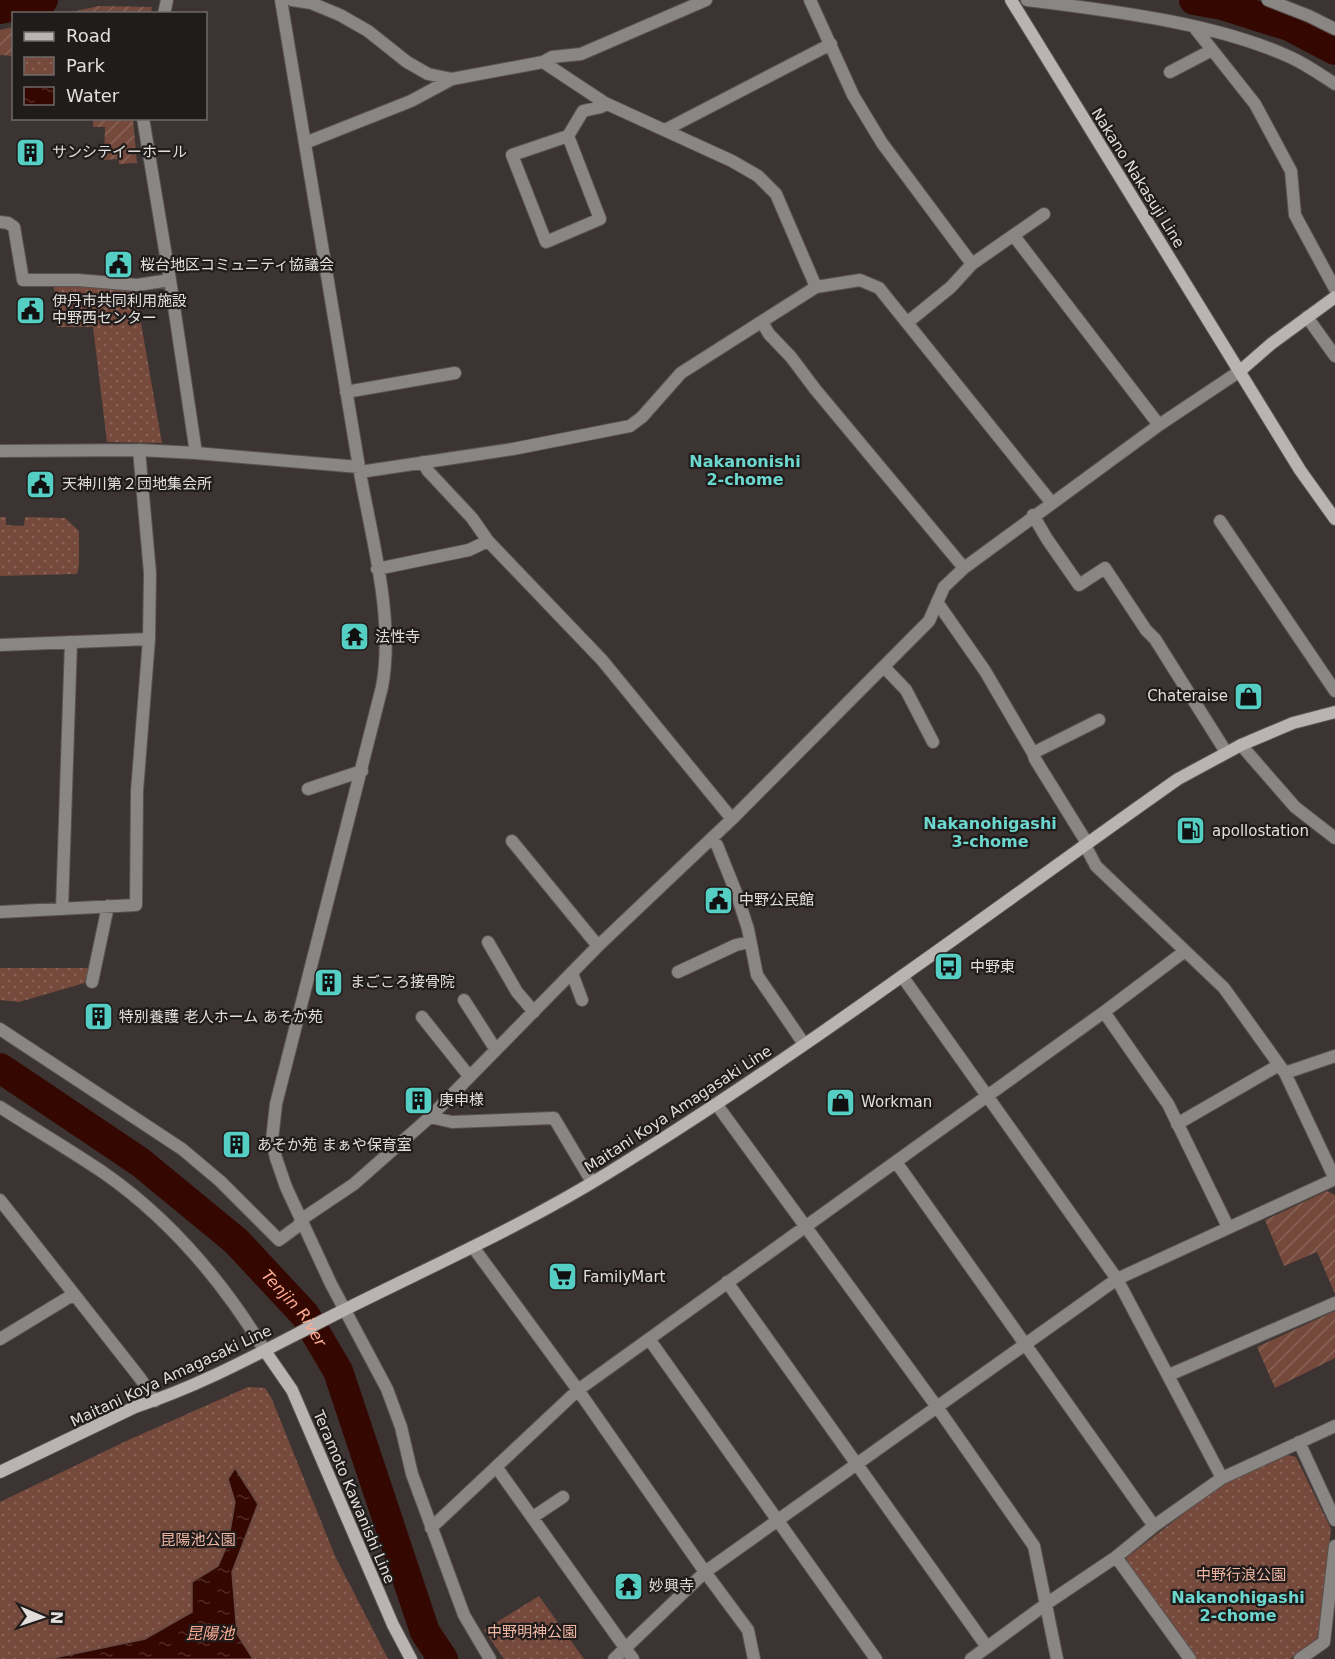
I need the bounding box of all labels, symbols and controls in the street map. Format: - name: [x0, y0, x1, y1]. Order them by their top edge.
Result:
- legend: [12, 12, 207, 120]
- text: Road: [66, 25, 111, 46]
- text: Park: [66, 55, 105, 76]
- text: Water: [66, 85, 120, 106]
- street label: Nakano Nakasuji Line: [1088, 105, 1188, 251]
- building icon: サンシテイーホール: [15, 136, 47, 168]
- place label: サンシテイーホール: [52, 143, 187, 161]
- public building icon: 桜台地区コミュニティ協議会: [103, 249, 135, 281]
- place label: 桜台地区コミュニティ協議会: [140, 256, 334, 274]
- place label: 伊丹市共同利用施設 中野西センター: [52, 292, 187, 327]
- public building icon: 伊丹市共同利用施設 中野西センター: [15, 294, 47, 326]
- district label: Nakanonishi 2-chome: [689, 452, 801, 489]
- public building icon: 天神川第２団地集会所: [25, 468, 57, 500]
- place label: 天神川第２団地集会所: [62, 475, 212, 493]
- temple icon: 法性寺: [338, 621, 370, 653]
- place label: 法性寺: [375, 628, 420, 646]
- shop icon: Chateraise: [1233, 680, 1265, 712]
- place label: Chateraise: [1147, 687, 1228, 705]
- district label: Nakanohigashi 3-chome: [923, 814, 1057, 851]
- fuel station icon: apollostation: [1175, 815, 1207, 847]
- place label: apollostation: [1212, 822, 1309, 840]
- public building icon: 中野公民館: [702, 884, 734, 916]
- place label: 中野公民館: [739, 891, 814, 909]
- bus stop icon: 中野東: [933, 951, 965, 983]
- place label: 中野東: [970, 958, 1015, 976]
- building icon: まごころ接骨院: [313, 966, 345, 998]
- place label: まごころ接骨院: [350, 973, 455, 991]
- building icon: 特別養護 老人ホーム あそか苑: [82, 1001, 114, 1033]
- place label: 特別養護 老人ホーム あそか苑: [119, 1008, 323, 1026]
- street label: Maitani Koya Amagasaki Line: [581, 1042, 775, 1176]
- building icon: 庚申様: [402, 1084, 434, 1116]
- shop icon: Workman: [824, 1086, 856, 1118]
- place label: 庚申様: [439, 1091, 484, 1109]
- place label: Workman: [861, 1093, 932, 1111]
- building icon: あそか苑 まぁや保育室: [220, 1129, 252, 1161]
- place label: あそか苑 まぁや保育室: [257, 1136, 412, 1154]
- supermarket icon: FamilyMart: [546, 1261, 578, 1293]
- water label: Tenjin River: [258, 1266, 331, 1351]
- place label: FamilyMart: [583, 1268, 666, 1286]
- street label: Maitani Koya Amagasaki Line: [68, 1321, 274, 1431]
- street label: Teramoto Kawanishi Line: [309, 1407, 399, 1586]
- park label: 昆陽池公園: [160, 1531, 236, 1549]
- park label: 中野行浪公園: [1196, 1566, 1286, 1584]
- temple icon: 妙興寺: [612, 1570, 644, 1602]
- place label: 妙興寺: [649, 1577, 694, 1595]
- north arrow: [12, 1587, 72, 1647]
- district label: Nakanohigashi 2-chome: [1171, 1588, 1305, 1625]
- text: N: [47, 1610, 66, 1625]
- park label: 中野明神公園: [487, 1623, 577, 1641]
- water label: 昆陽池: [186, 1624, 236, 1643]

